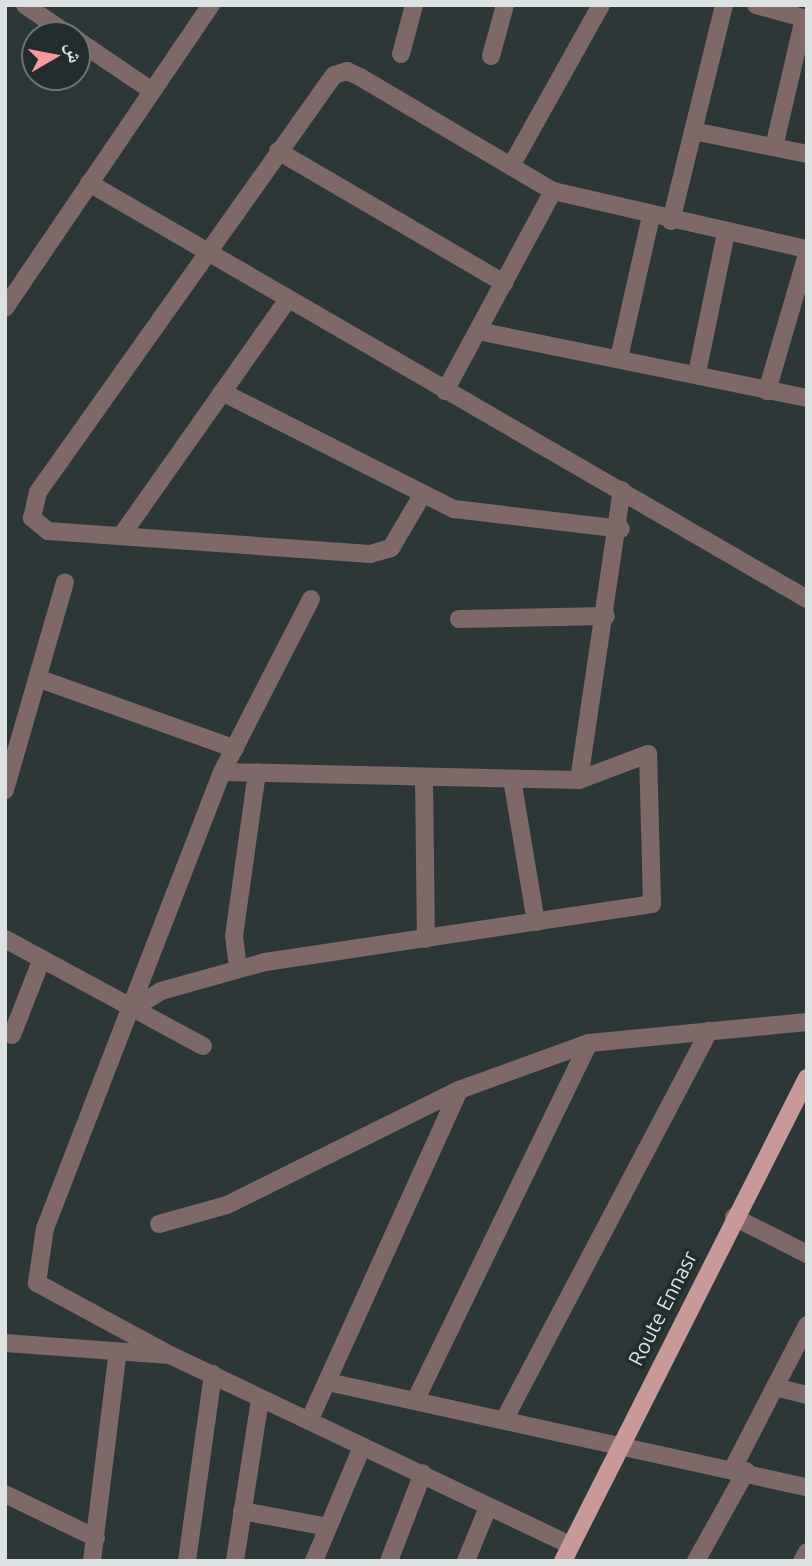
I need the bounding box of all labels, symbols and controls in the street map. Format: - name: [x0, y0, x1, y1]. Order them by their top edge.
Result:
- north arrow: [21, 21, 91, 91]
- text: ش: [62, 41, 87, 65]
- street label: Route Ennasr: [622, 1246, 702, 1370]

